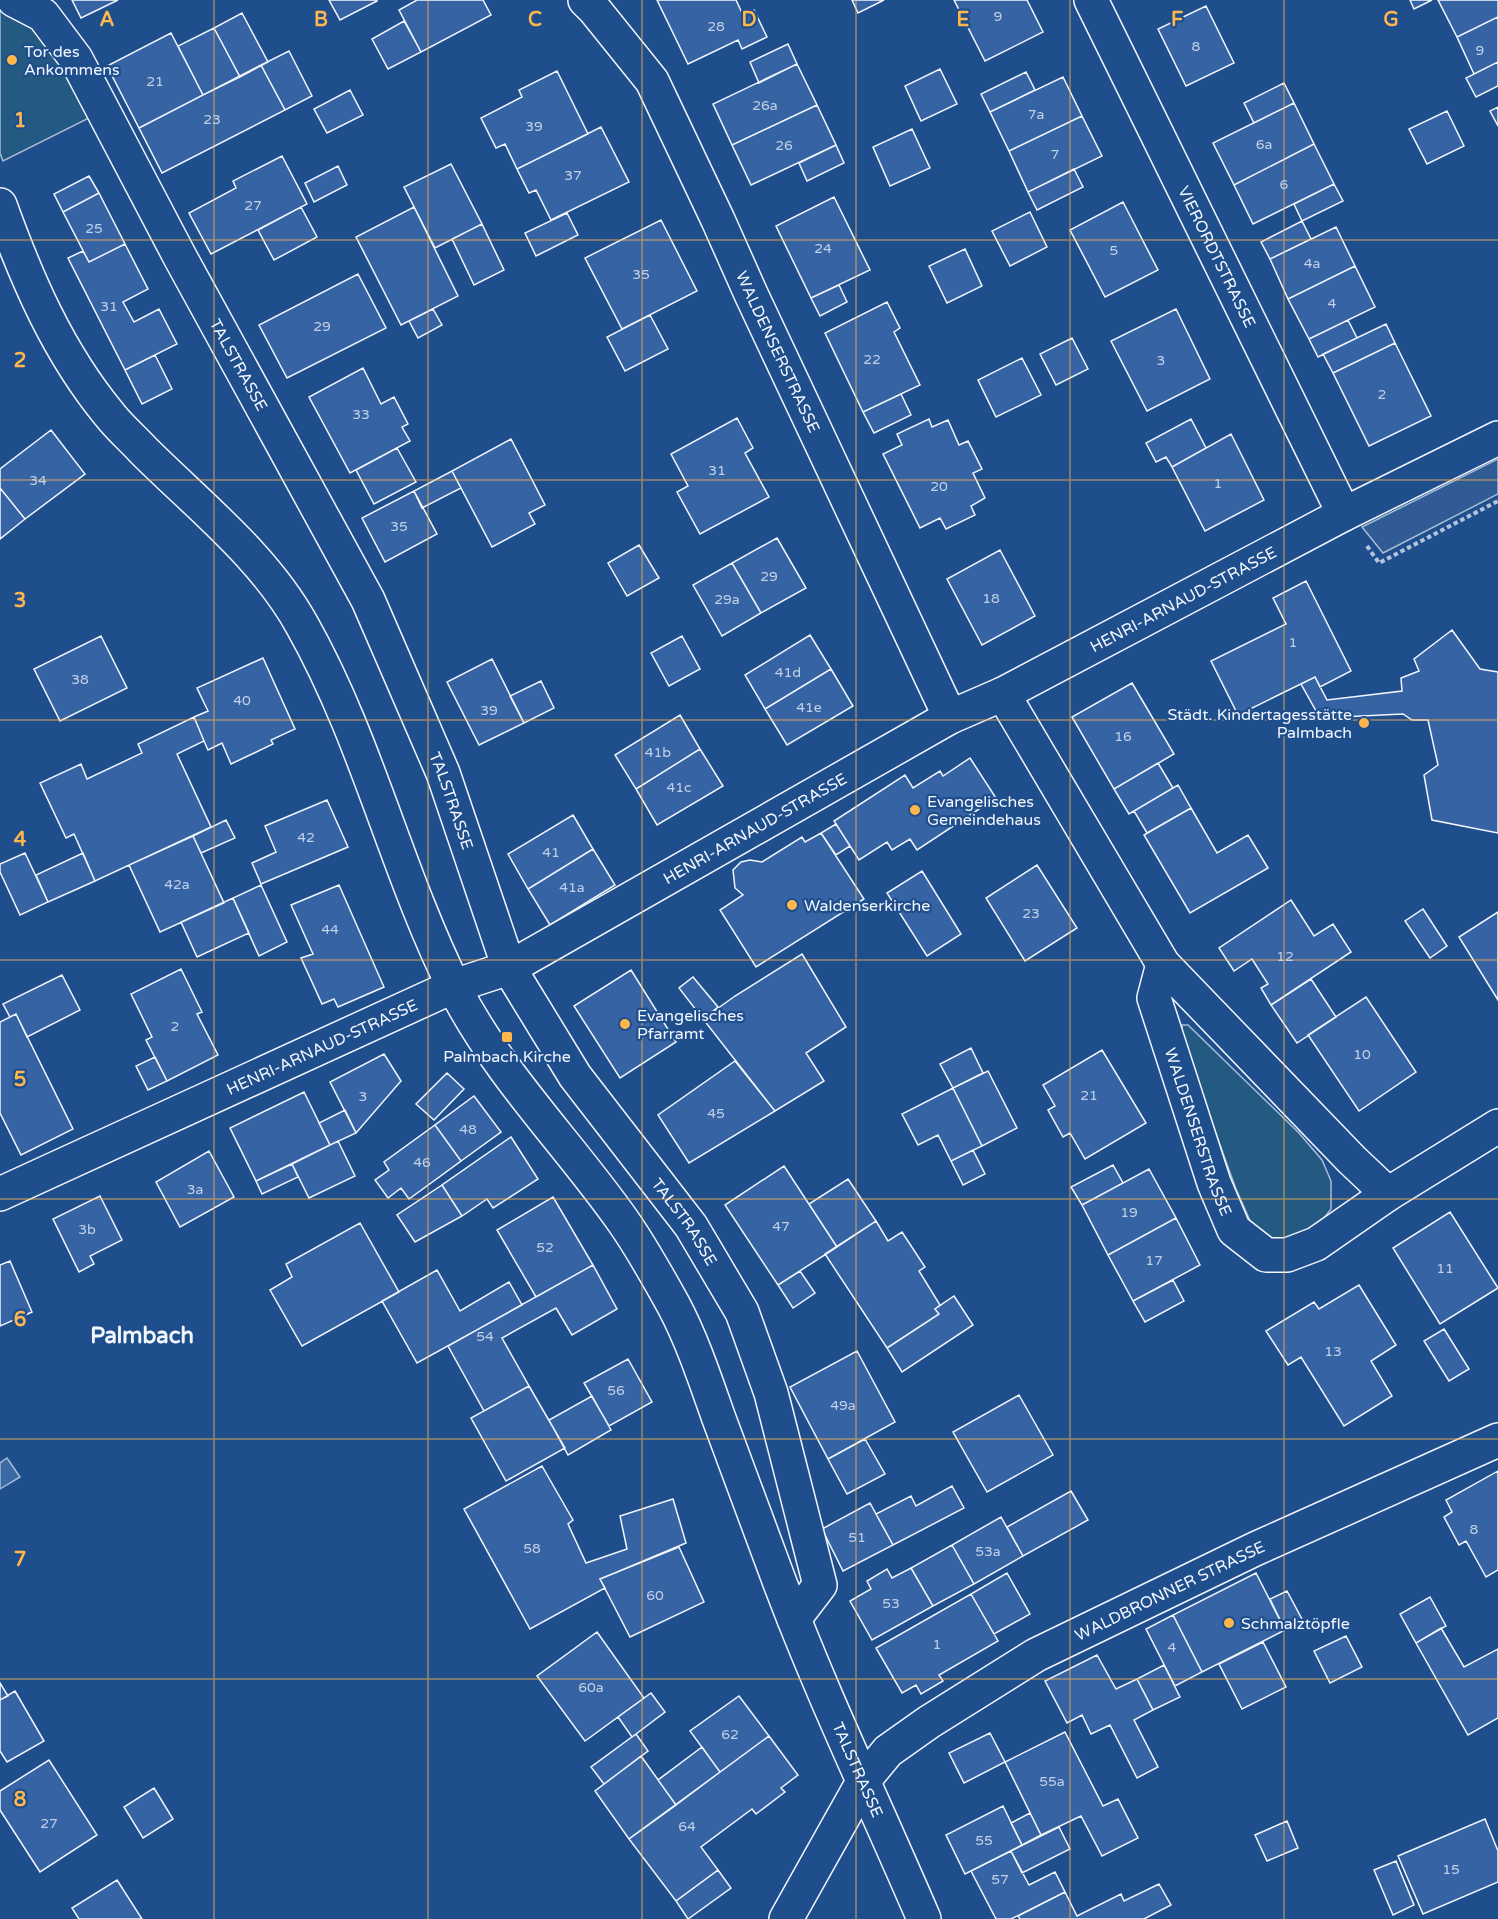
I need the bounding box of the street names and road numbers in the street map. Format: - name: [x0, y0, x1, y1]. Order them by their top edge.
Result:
- street label: VIERORDTSTRASSE: [1173, 183, 1260, 331]
- street label: WALDENSERSTRASSE: [731, 268, 824, 436]
- street label: TALSTRASSE: [205, 315, 271, 415]
- street label: HENRI-ARNAUD-STRASSE: [1087, 542, 1280, 657]
- street label: TALSTRASSE: [424, 749, 477, 852]
- street label: HENRI-ARNAUD-STRASSE: [660, 769, 851, 889]
- street label: HENRI-ARNAUD-STRASSE: [224, 995, 421, 1100]
- street label: WALDENSERSTRASSE: [1160, 1045, 1236, 1219]
- street label: TALSTRASSE: [647, 1174, 721, 1269]
- street label: WALDBRONNER STRASSE: [1072, 1537, 1268, 1646]
- street label: TALSTRASSE: [827, 1719, 887, 1821]

